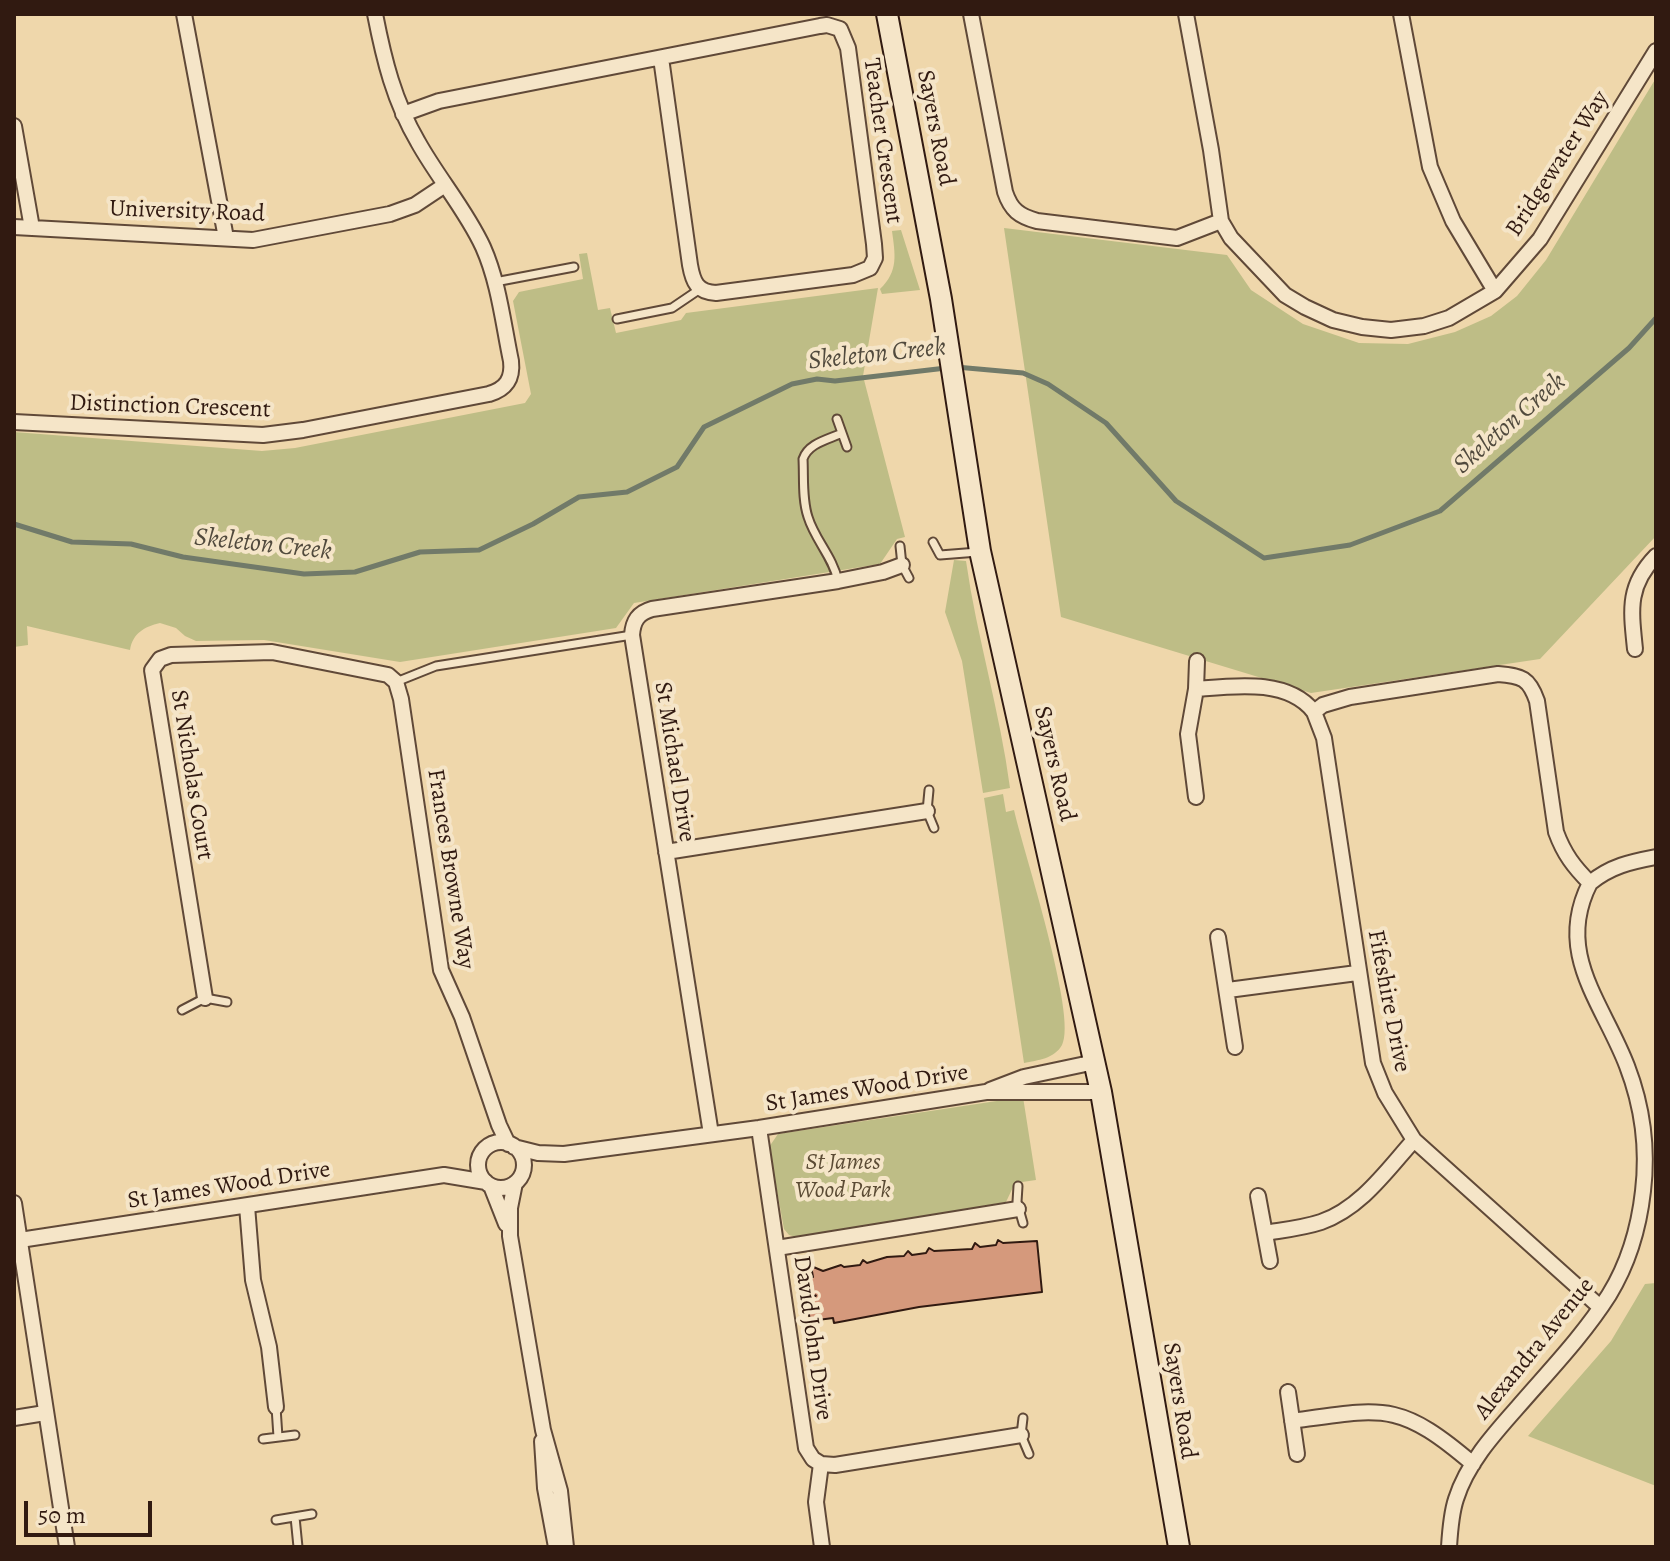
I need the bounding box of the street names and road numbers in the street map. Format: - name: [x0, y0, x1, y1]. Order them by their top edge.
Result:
- street label: Teacher Crescent: [856, 56, 908, 226]
- street label: Sayers Road: [910, 68, 960, 188]
- street label: Bridgewater Way: [1500, 86, 1616, 242]
- street label: University Road: [109, 195, 265, 229]
- street label: Distinction Crescent: [69, 389, 271, 425]
- street label: St Michael Drive: [647, 680, 701, 844]
- street label: St Nicholas Court: [163, 688, 219, 862]
- street label: Sayers Road: [1027, 703, 1081, 825]
- street label: Frances Browne Way: [420, 767, 480, 971]
- street label: Fifeshire Drive: [1360, 927, 1416, 1075]
- street label: St James Wood Drive: [764, 1059, 970, 1119]
- street label: St James Wood Drive: [126, 1156, 332, 1216]
- street label: David John Drive: [786, 1254, 838, 1422]
- street label: Alexandra Avenue: [1469, 1272, 1601, 1426]
- street label: Sayers Road: [1156, 1341, 1202, 1461]

